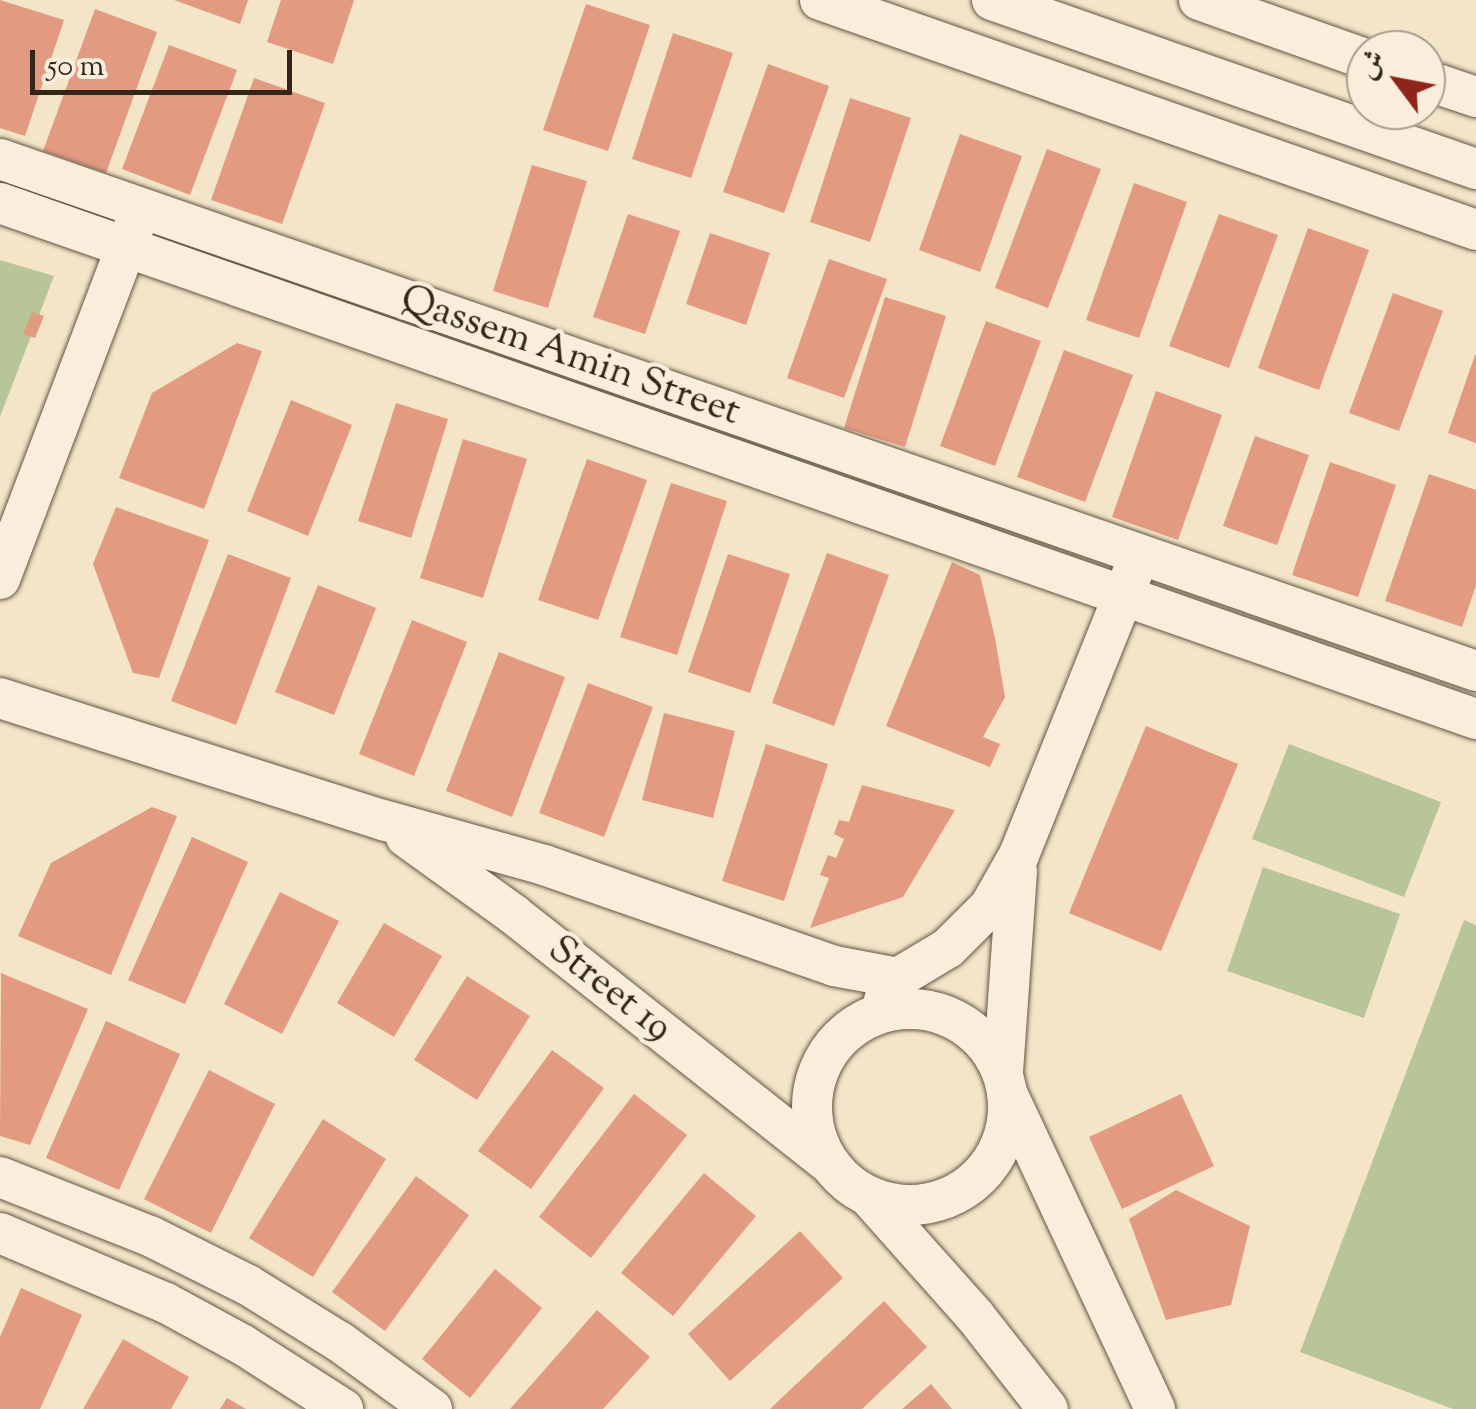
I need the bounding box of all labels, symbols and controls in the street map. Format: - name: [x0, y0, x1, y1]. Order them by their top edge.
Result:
- scale bar: [35, 30, 298, 92]
- north arrow: [1346, 30, 1446, 130]
- text: ش: [1348, 43, 1397, 88]
- text: 50 m: [47, 46, 104, 89]
- street label: Qassem Amin Street: [394, 276, 746, 438]
- street label: Street 19: [537, 927, 681, 1053]

